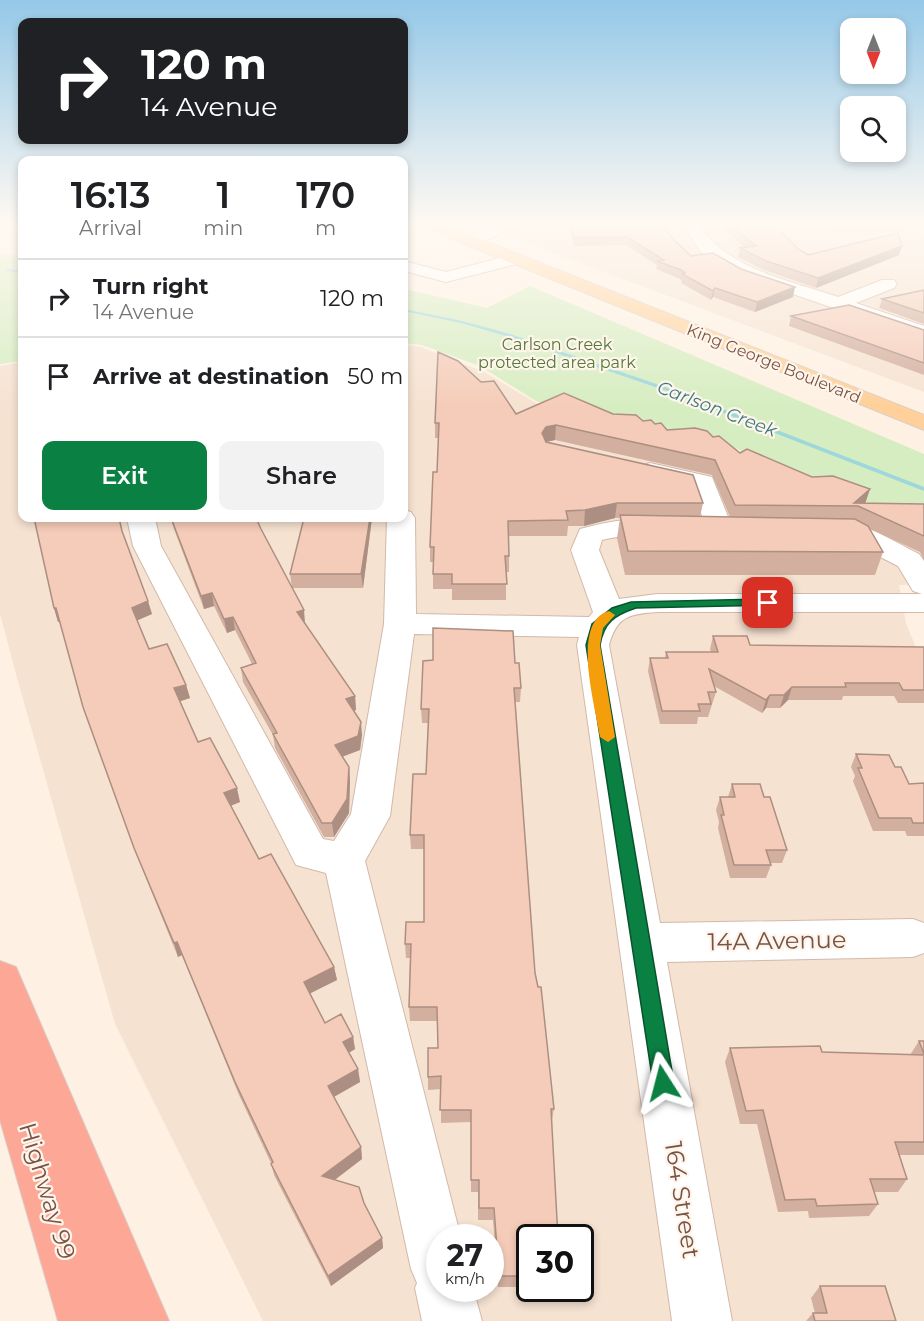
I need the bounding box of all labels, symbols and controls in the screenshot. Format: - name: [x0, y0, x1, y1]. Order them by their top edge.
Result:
- north arrow: [840, 18, 906, 84]
- map controls: [840, 18, 906, 162]
- text: 120 m: [141, 38, 267, 90]
- icon: right: [42, 42, 120, 120]
- text: 14 Avenue: [141, 90, 278, 123]
- button: search: [840, 96, 906, 162]
- text: 16:13: [71, 173, 151, 217]
- text: 1: [216, 173, 230, 217]
- text: 170: [296, 173, 355, 217]
- text: Arrival: [79, 216, 142, 240]
- text: min: [203, 216, 243, 240]
- text: m: [315, 216, 336, 240]
- text: Turn right: [93, 273, 208, 300]
- icon: right: [42, 282, 75, 315]
- text: 120 m: [320, 285, 384, 312]
- text: 14 Avenue: [93, 300, 194, 324]
- street label: King George Boulevard: [684, 320, 864, 407]
- park label: Carlson Creek protected area park: [478, 335, 636, 372]
- icon: arrive: [42, 360, 75, 393]
- text: Arrive at destination: [93, 363, 329, 390]
- text: 50 m: [347, 363, 403, 390]
- water label: Carlson Creek: [654, 376, 781, 442]
- button: Exit: [42, 441, 207, 510]
- button: Share: [219, 441, 384, 510]
- pin: [742, 577, 793, 628]
- icon: arrive: [751, 586, 784, 619]
- street label: 14A Avenue: [707, 925, 847, 956]
- position arrow: [631, 1051, 695, 1115]
- street label: Highway 99: [13, 1119, 82, 1263]
- street label: 164 Street: [659, 1139, 706, 1261]
- speed limit sign: 30: [516, 1224, 594, 1302]
- text: 27: [447, 1237, 483, 1274]
- text: km/h: [445, 1269, 485, 1288]

